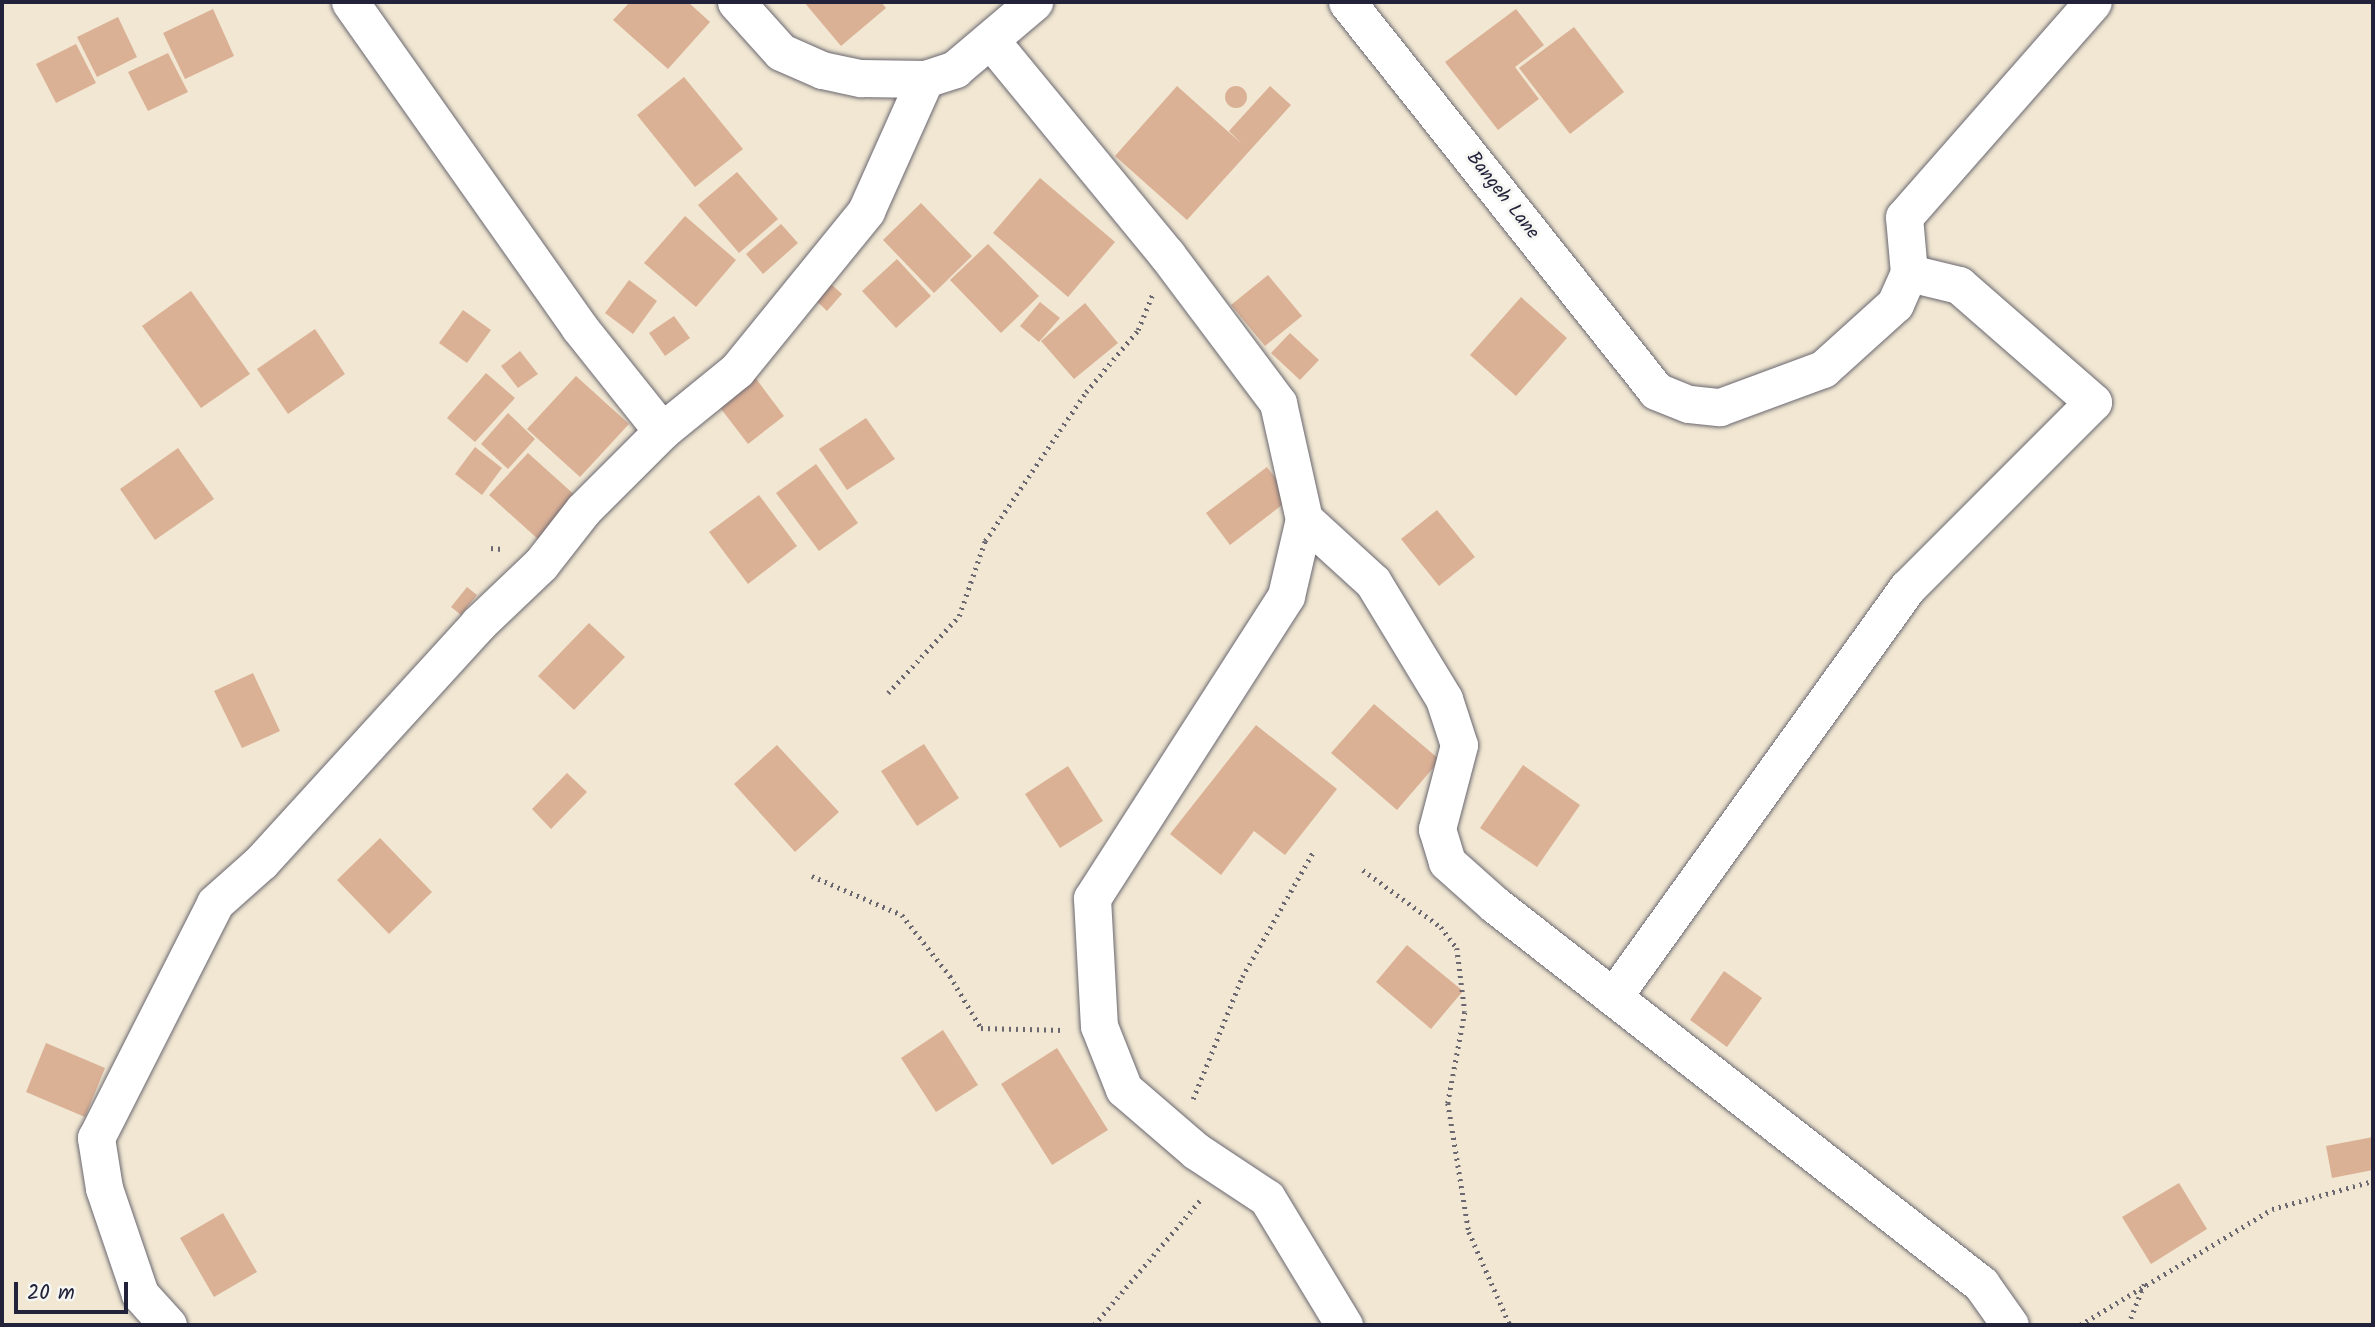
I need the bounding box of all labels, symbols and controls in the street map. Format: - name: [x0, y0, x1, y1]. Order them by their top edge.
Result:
- street label: Bangeh Lane: [1461, 148, 1543, 244]
- scale bar: [18, 1268, 131, 1312]
- text: 20 m: [27, 1277, 75, 1310]

